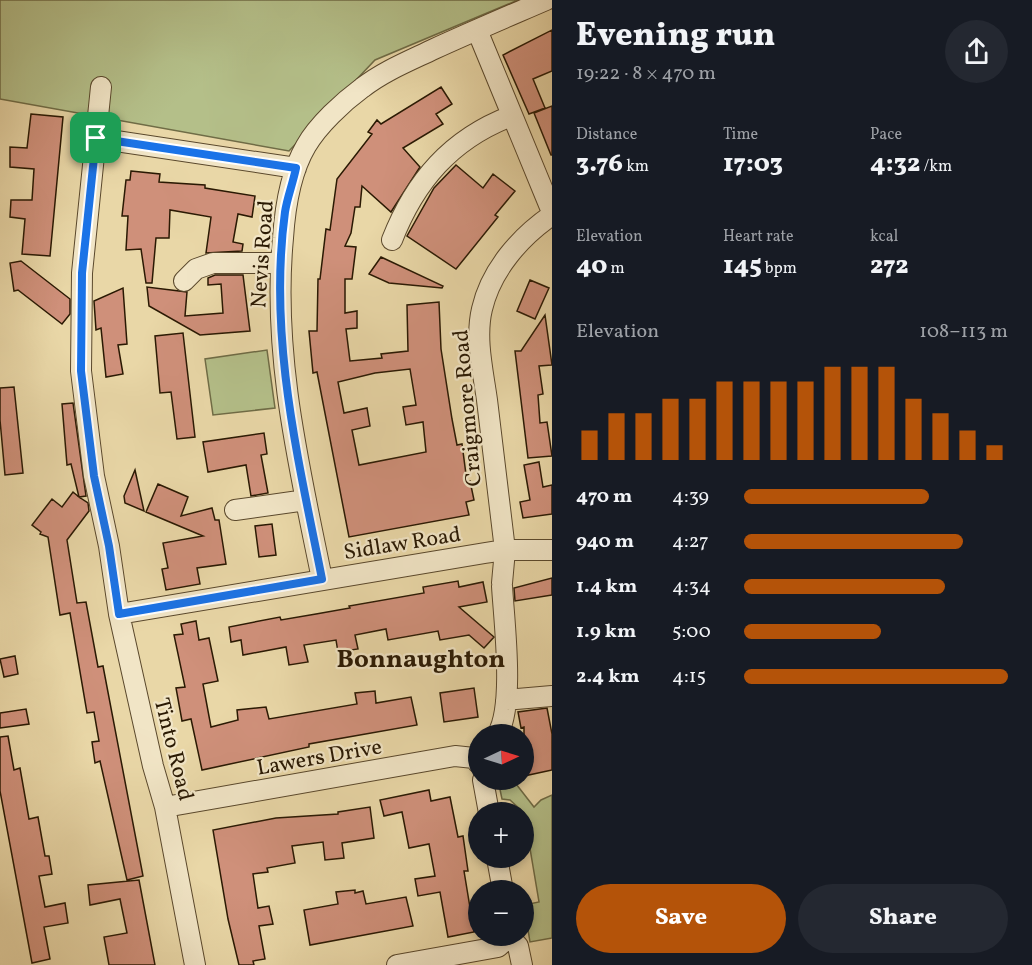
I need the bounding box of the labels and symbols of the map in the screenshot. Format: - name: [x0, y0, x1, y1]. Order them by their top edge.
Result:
- pin: [70, 112, 121, 163]
- street label: Nevis Road: [244, 199, 283, 309]
- street label: Craigmore Road: [446, 328, 491, 487]
- street label: Sidlaw Road: [341, 520, 463, 569]
- district label: Bonnaughton: [337, 642, 505, 678]
- street label: Tinto Road: [145, 695, 200, 804]
- north arrow: [468, 724, 534, 790]
- street label: Lawers Drive: [254, 732, 384, 785]

